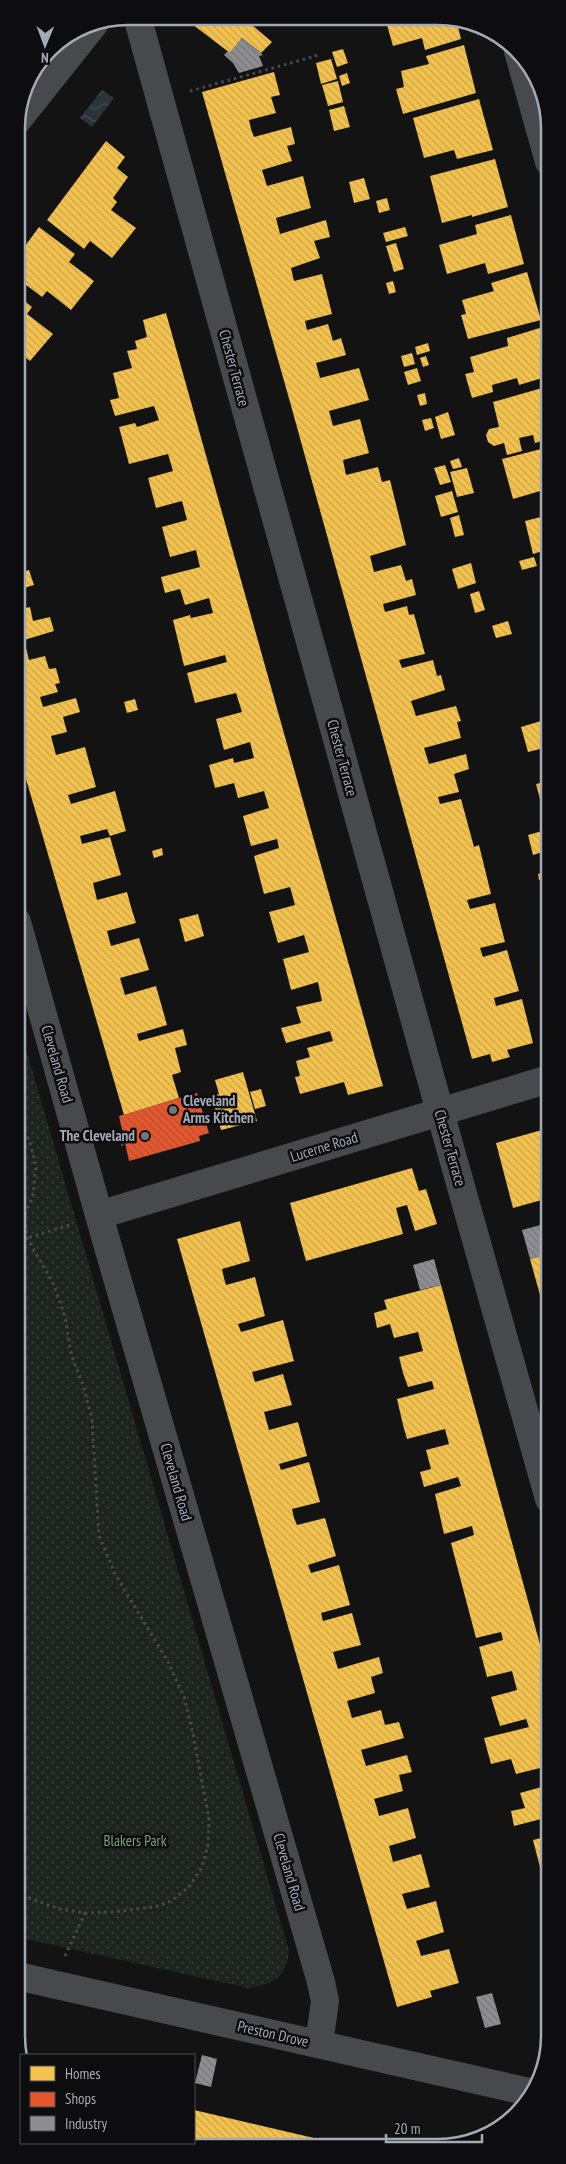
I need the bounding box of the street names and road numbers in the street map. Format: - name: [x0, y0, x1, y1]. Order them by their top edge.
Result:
- street label: Chester Terrace: [215, 327, 254, 408]
- street label: Chester Terrace: [323, 717, 362, 798]
- street label: Cleveland Road: [37, 1023, 78, 1105]
- street label: Chester Terrace: [431, 1107, 470, 1188]
- street label: Lucerne Road: [288, 1127, 360, 1166]
- street label: Cleveland Road: [156, 1441, 197, 1523]
- street label: Cleveland Road: [269, 1831, 310, 1913]
- street label: Preston Drove: [236, 2016, 310, 2051]

